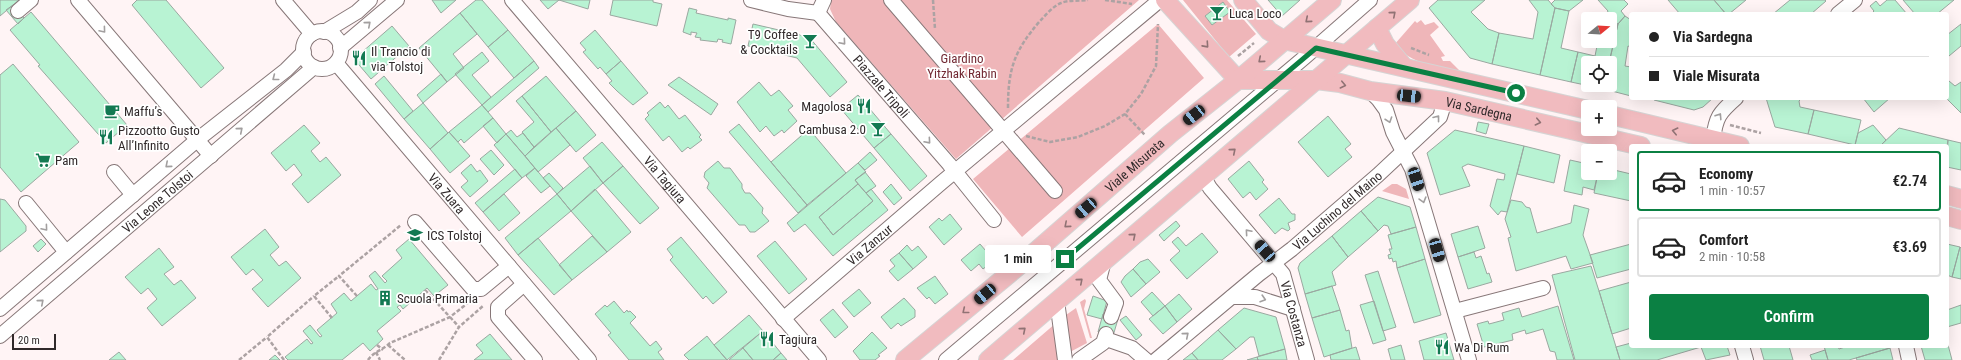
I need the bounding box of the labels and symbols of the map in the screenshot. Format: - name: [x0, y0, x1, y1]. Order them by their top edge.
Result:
- bar icon: Luca Loco: [1208, 4, 1226, 22]
- place label: Luca Loco: [1229, 6, 1282, 21]
- one-way arrow: [1389, 12, 1396, 19]
- north arrow: [1581, 12, 1617, 48]
- one-way arrow: [1305, 16, 1313, 23]
- one-way arrow: [364, 22, 371, 29]
- one-way arrow: [99, 25, 106, 32]
- place label: T9 Coffee & Cocktails: [740, 27, 798, 57]
- bar icon: T9 Coffee & Cocktails: [801, 32, 819, 50]
- one-way arrow: [839, 38, 846, 45]
- one-way arrow: [1202, 40, 1209, 48]
- place label: Il Trancio di via Tolstoj: [371, 44, 430, 74]
- restaurant icon: Il Trancio di via Tolstoj: [350, 49, 368, 67]
- park label: Giardino Yitzhak Rabin: [927, 51, 997, 81]
- street label: Piazzale Tripoli: [850, 52, 913, 121]
- one-way arrow: [1258, 56, 1266, 63]
- one-way arrow: [273, 74, 280, 81]
- one-way arrow: [1340, 80, 1346, 88]
- route start: [1507, 84, 1525, 102]
- car: [1396, 89, 1422, 103]
- street label: Via Sardegna: [1444, 94, 1514, 124]
- restaurant icon: Magolosa: [855, 97, 873, 115]
- place label: Magolosa: [801, 99, 852, 114]
- cafe icon: Maffu’s: [103, 102, 121, 120]
- car: [1181, 103, 1207, 127]
- place label: Maffu’s: [124, 104, 162, 119]
- one-way arrow: [1714, 113, 1721, 120]
- one-way arrow: [1432, 115, 1439, 123]
- one-way arrow: [1384, 116, 1393, 123]
- one-way arrow: [1535, 118, 1541, 126]
- bar icon: Cambusa 2.0: [869, 120, 887, 138]
- place label: Cambusa 2.0: [799, 122, 866, 137]
- place label: Pizzootto Gusto All’Infinito: [118, 123, 200, 153]
- one-way arrow: [1671, 127, 1678, 135]
- restaurant icon: Pizzootto Gusto All’Infinito: [97, 128, 115, 146]
- one-way arrow: [236, 128, 243, 135]
- street label: Viale Misurata: [1102, 135, 1167, 195]
- one-way arrow: [924, 136, 931, 143]
- one-way arrow: [1228, 148, 1235, 155]
- supermarket icon: Pam: [34, 151, 52, 169]
- place label: Pam: [55, 153, 78, 168]
- street label: Via Tagiura: [641, 153, 689, 206]
- one-way arrow: [165, 161, 172, 168]
- car: [1407, 166, 1425, 192]
- street label: Via Leone Tolstoi: [119, 167, 196, 236]
- street label: Via Luchino del Maino: [1289, 168, 1385, 253]
- street label: Via Zuara: [425, 170, 468, 217]
- car: [1073, 196, 1099, 220]
- one-way arrow: [1418, 197, 1427, 204]
- one-way arrow: [1064, 220, 1071, 227]
- street label: Via Zanzur: [844, 221, 895, 268]
- one-way arrow: [41, 223, 48, 231]
- school or university icon: ICS Tolstoj: [406, 226, 424, 244]
- place label: ICS Tolstoj: [427, 228, 482, 243]
- one-way arrow: [1246, 229, 1253, 237]
- one-way arrow: [1129, 233, 1136, 240]
- car: [1428, 237, 1446, 263]
- car: [1253, 238, 1277, 264]
- callout: 1 min: [985, 245, 1051, 273]
- route end: [1056, 250, 1074, 268]
- one-way arrow: [1076, 279, 1083, 286]
- street label: Via Costanza: [1278, 279, 1310, 348]
- car: [972, 282, 998, 306]
- building icon: Scuola Primaria: [376, 289, 394, 307]
- place label: Scuola Primaria: [397, 291, 478, 306]
- one-way arrow: [1260, 294, 1267, 303]
- one-way arrow: [36, 299, 43, 306]
- one-way arrow: [962, 306, 969, 313]
- one-way arrow: [1019, 328, 1026, 335]
- restaurant icon: Tagiura: [758, 330, 776, 348]
- scale bar: [12, 332, 56, 351]
- place label: Tagiura: [779, 332, 817, 347]
- one-way arrow: [1181, 333, 1188, 340]
- restaurant icon: Wa Di Rum: [1433, 338, 1451, 356]
- place label: Wa Di Rum: [1454, 340, 1509, 355]

